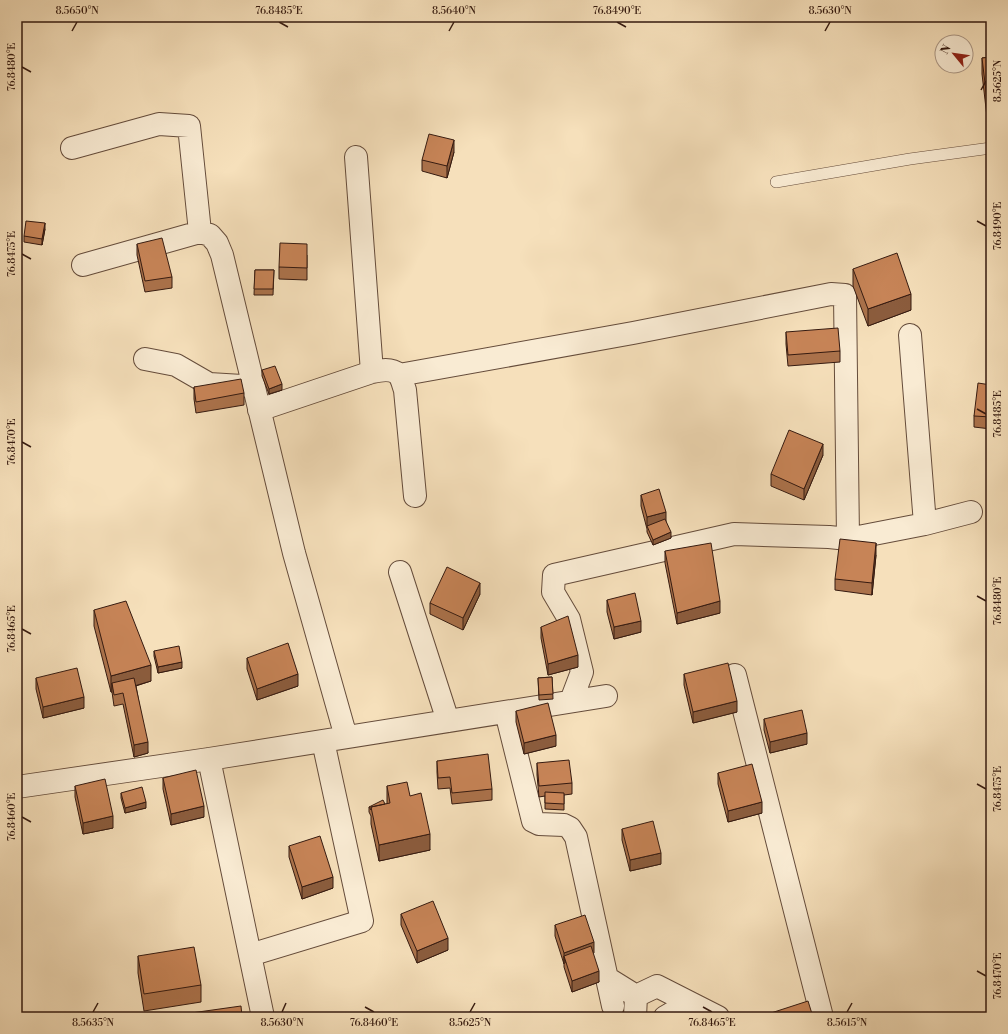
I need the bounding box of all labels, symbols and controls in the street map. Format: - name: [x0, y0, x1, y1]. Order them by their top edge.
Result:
- text: 8.5650°N: [55, 5, 99, 17]
- text: 76.8485°E: [255, 5, 303, 17]
- text: 8.5640°N: [432, 5, 476, 17]
- text: 76.8490°E: [593, 5, 641, 17]
- text: 8.5630°N: [808, 5, 852, 17]
- north arrow: [934, 34, 974, 74]
- text: N: [938, 42, 955, 57]
- text: 76.8480°E: [6, 43, 18, 91]
- text: 8.5625°N: [992, 59, 1004, 102]
- text: 76.8490°E: [992, 202, 1004, 250]
- text: 76.8475°E: [6, 231, 18, 277]
- text: 76.8485°E: [992, 390, 1004, 438]
- text: 76.8470°E: [6, 418, 18, 465]
- text: 76.8480°E: [992, 577, 1004, 625]
- text: 76.8465°E: [6, 605, 18, 653]
- text: 76.8475°E: [992, 766, 1004, 812]
- text: 76.8460°E: [6, 793, 18, 841]
- text: 76.8470°E: [992, 952, 1004, 999]
- text: 8.5635°N: [72, 1017, 115, 1029]
- text: 8.5630°N: [260, 1017, 304, 1029]
- text: 76.8460°E: [350, 1017, 398, 1029]
- text: 8.5625°N: [449, 1017, 492, 1029]
- text: 76.8465°E: [688, 1017, 736, 1029]
- text: 8.5615°N: [827, 1017, 868, 1029]

